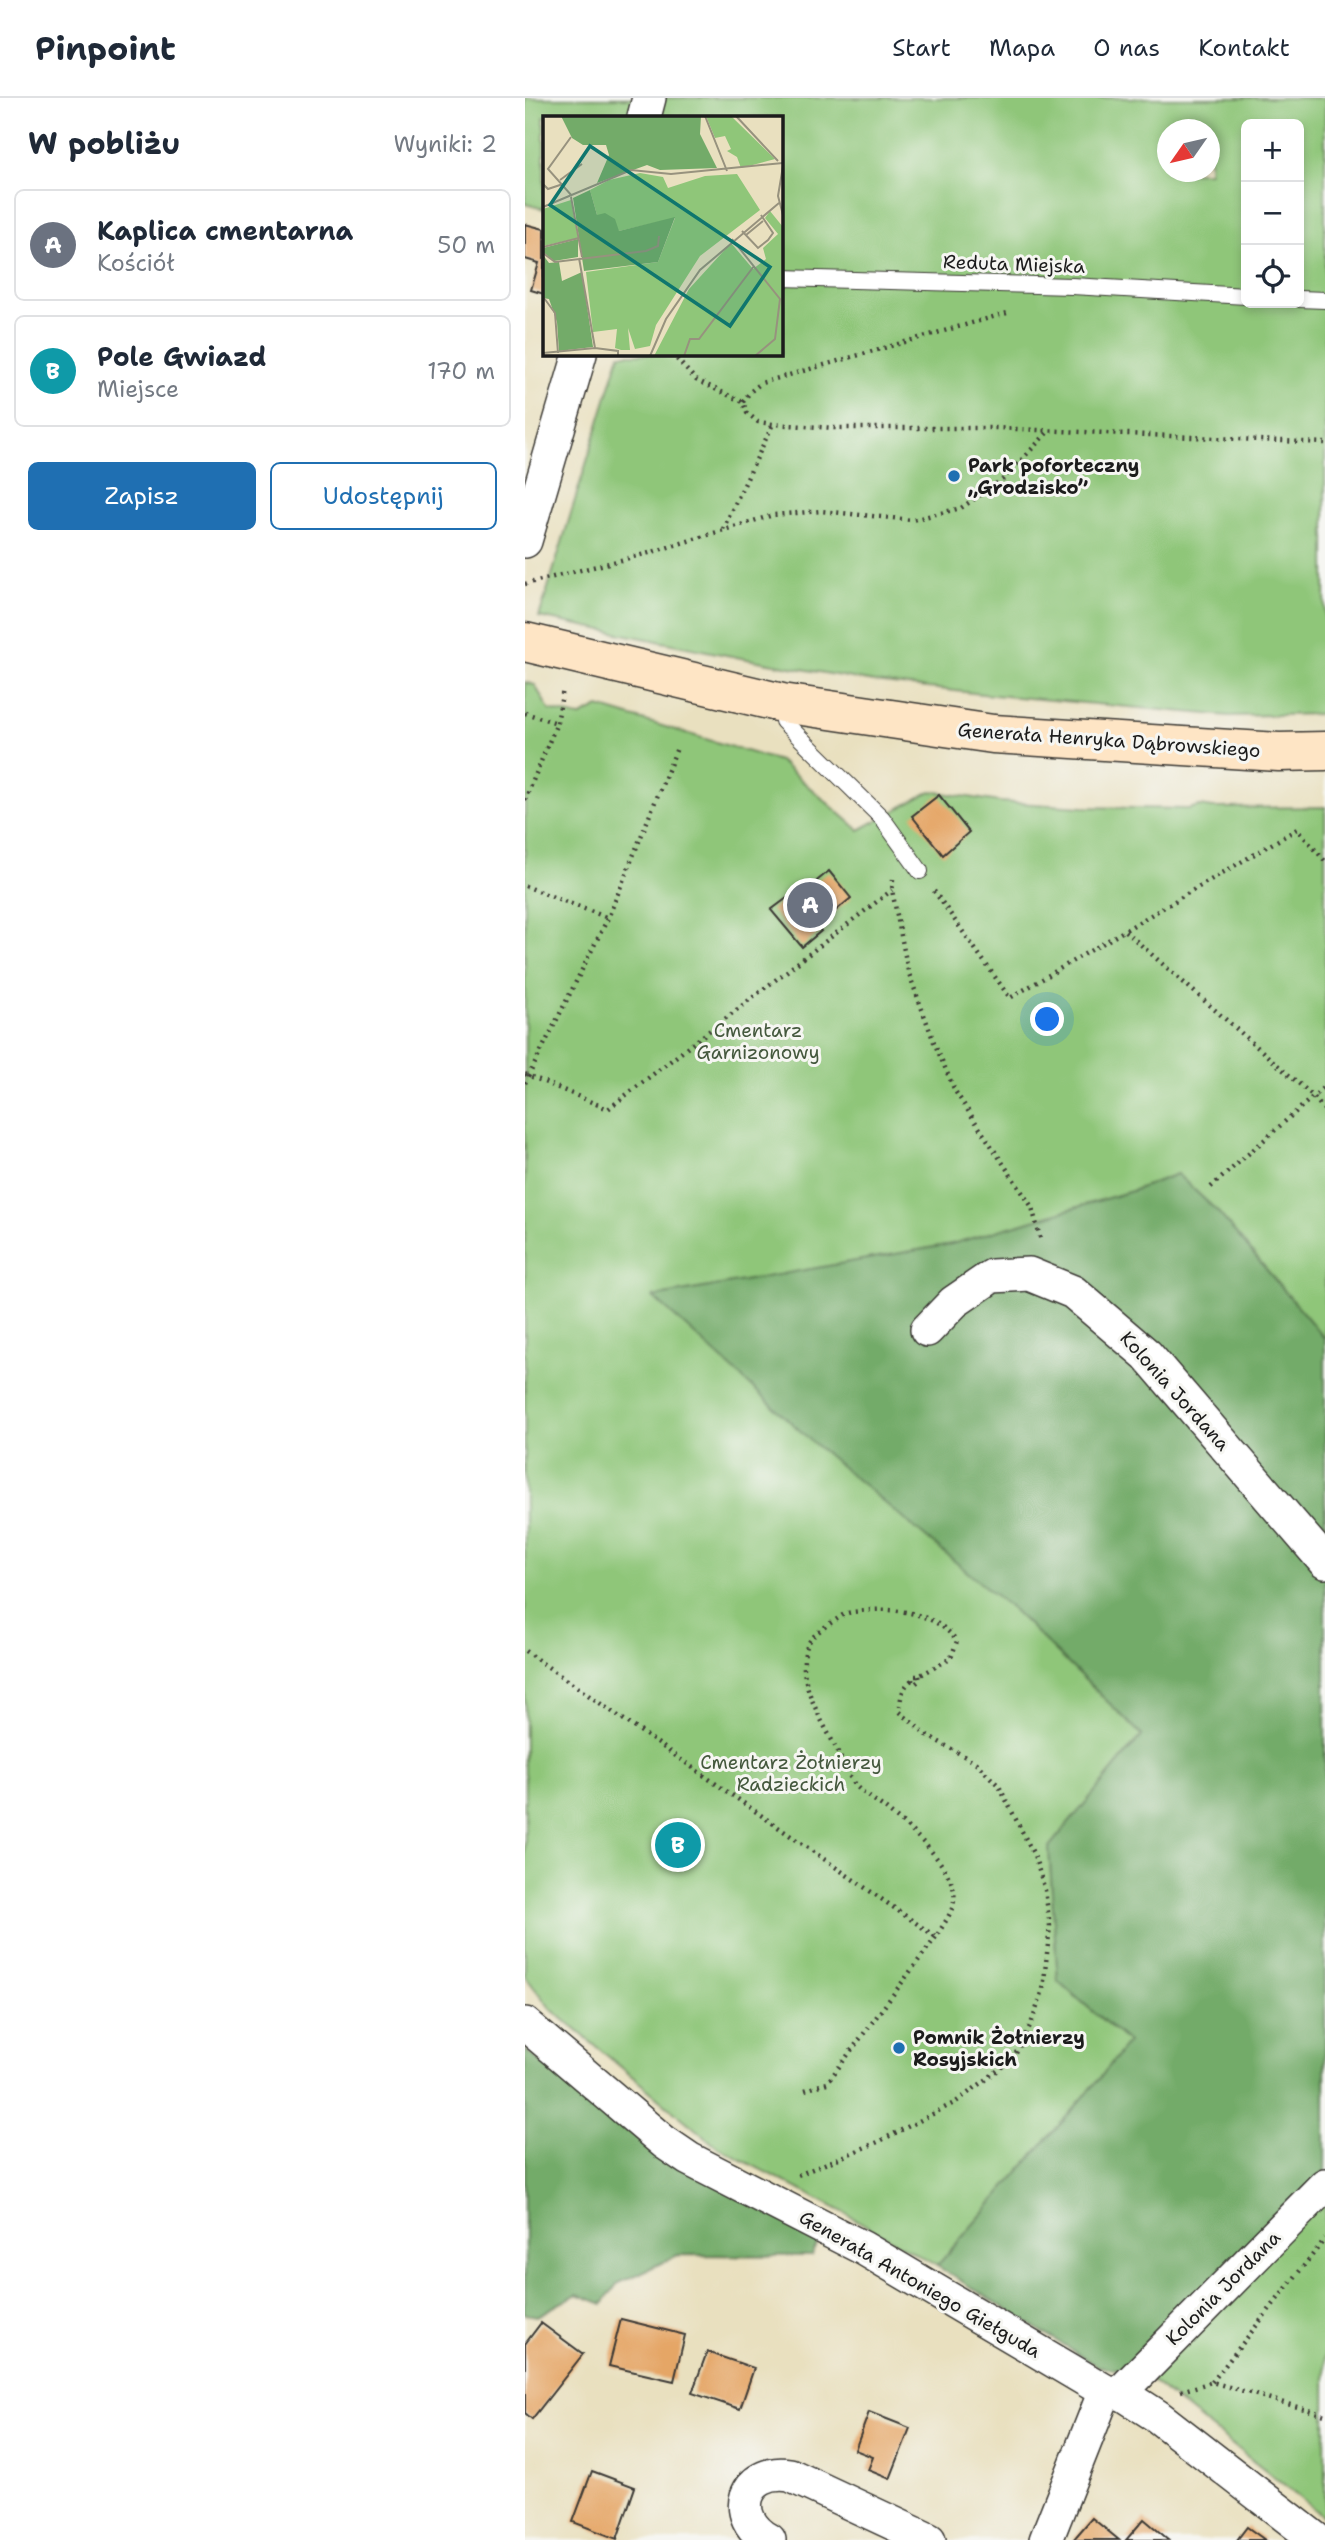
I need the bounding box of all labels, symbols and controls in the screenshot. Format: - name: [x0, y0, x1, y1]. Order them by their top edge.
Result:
- text: Pinpoint: [35, 26, 176, 71]
- text: Start: [892, 32, 951, 64]
- text: Mapa: [989, 32, 1055, 64]
- text: O nas: [1093, 32, 1160, 64]
- text: Kontakt: [1198, 32, 1290, 64]
- inset map: [543, 116, 782, 355]
- north arrow: [1157, 119, 1220, 182]
- map controls: [1241, 119, 1304, 308]
- button: +: [1241, 119, 1304, 182]
- text: W pobliżu: [28, 123, 180, 164]
- text: Wyniki: 2: [393, 129, 497, 159]
- button: −: [1241, 182, 1304, 245]
- text: Kaplica cmentarna: [97, 213, 353, 248]
- text: A: [44, 230, 62, 260]
- text: 50 m: [437, 230, 495, 260]
- button: locate: [1241, 245, 1304, 308]
- text: Kościół: [97, 248, 175, 278]
- street label: Reduta Miejska: [943, 249, 1086, 279]
- text: Pole Gwiazd: [97, 339, 266, 374]
- text: B: [46, 356, 60, 386]
- text: 170 m: [427, 356, 495, 386]
- text: Miejsce: [97, 374, 179, 404]
- place label: Park poforteczny „Grodzisko”: [968, 453, 1139, 500]
- button: Zapisz: [28, 462, 256, 530]
- button: Udostępnij: [270, 462, 497, 530]
- marker: Park poforteczny „Grodzisko”: [946, 468, 962, 484]
- street label: Generała Henryka Dąbrowskiego: [957, 717, 1261, 763]
- pin: A: [787, 879, 833, 931]
- your location: [1030, 1002, 1064, 1036]
- park label: Cmentarz Garnizonowy: [696, 1018, 820, 1065]
- street label: Kolonia Jordana: [1115, 1326, 1235, 1456]
- park label: Cmentarz Żołnierzy Radzieckich: [700, 1750, 882, 1797]
- pin: B: [655, 1819, 701, 1871]
- place label: Pomnik Żołnierzy Rosyjskich: [913, 2025, 1085, 2072]
- marker: Pomnik Żołnierzy Rosyjskich: [891, 2040, 907, 2056]
- street label: Generała Antoniego Giełguda: [795, 2204, 1045, 2364]
- street label: Kolonia Jordana: [1160, 2225, 1286, 2351]

